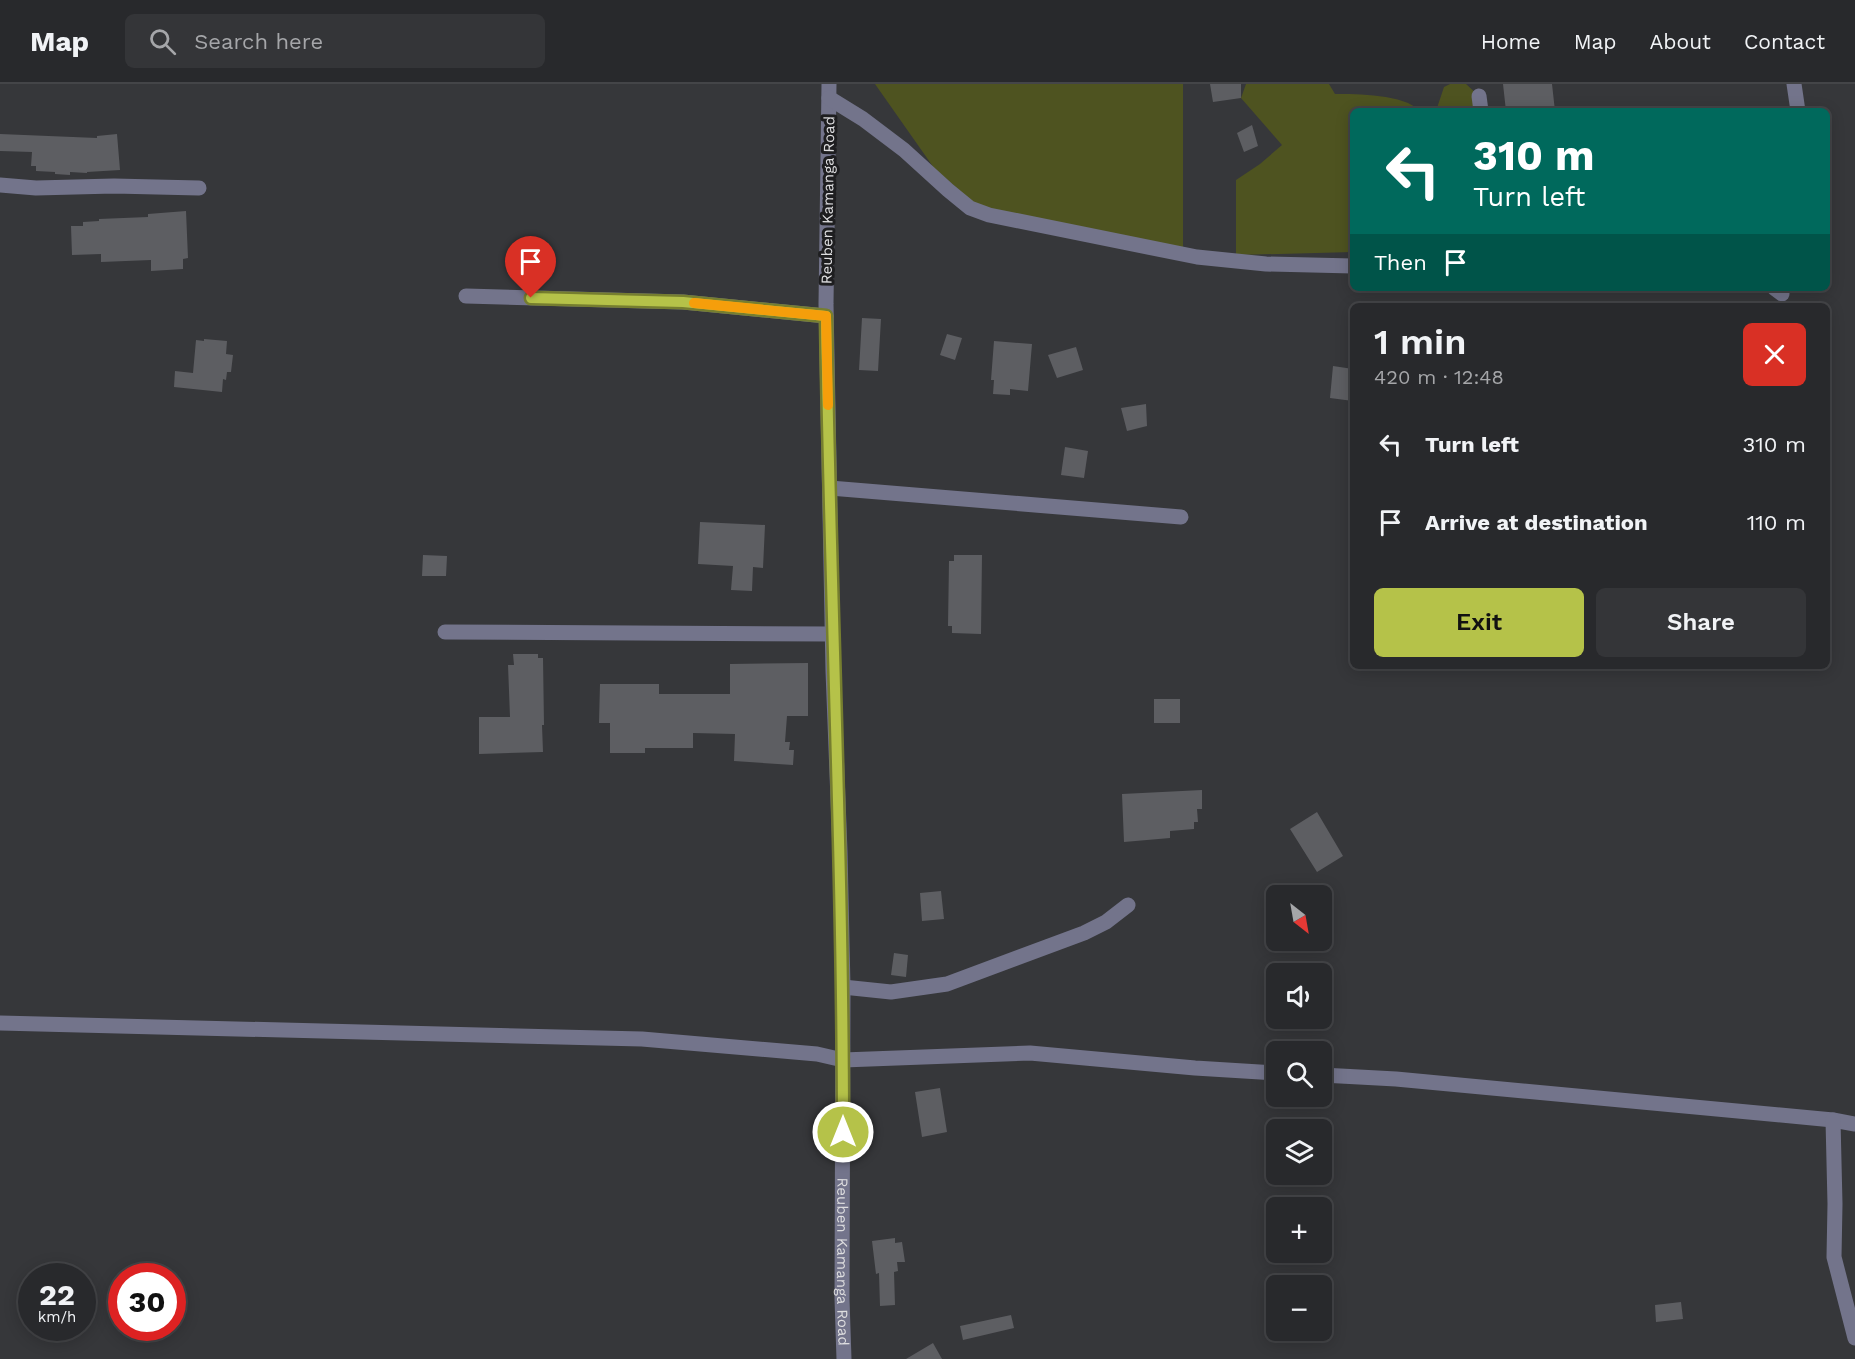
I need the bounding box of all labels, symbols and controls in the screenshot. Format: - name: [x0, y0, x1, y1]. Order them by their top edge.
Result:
- search box: [125, 14, 545, 68]
- text: Map: [30, 25, 89, 58]
- icon: search: [146, 25, 179, 58]
- text: Search here: [194, 29, 323, 54]
- text: Home: [1481, 29, 1541, 54]
- text: Map: [1574, 29, 1617, 54]
- text: About: [1650, 29, 1711, 54]
- text: Contact: [1744, 29, 1825, 54]
- street label: Reuben Kamanga Road: [818, 116, 838, 284]
- text: 310 m: [1473, 131, 1595, 180]
- icon: left: [1374, 132, 1452, 210]
- text: Turn left: [1473, 181, 1585, 213]
- pin: [505, 236, 556, 298]
- icon: arrive: [514, 245, 547, 278]
- icon: arrive: [1439, 246, 1472, 279]
- text: Then: [1374, 250, 1427, 275]
- text: 1 min: [1374, 321, 1466, 363]
- button: close: [1743, 323, 1806, 386]
- text: 420 m · 12:48: [1374, 365, 1504, 389]
- icon: left: [1374, 428, 1407, 461]
- text: Turn left: [1425, 432, 1519, 457]
- text: 310 m: [1742, 432, 1806, 457]
- icon: arrive: [1374, 506, 1407, 539]
- text: Arrive at destination: [1425, 510, 1648, 535]
- text: 110 m: [1747, 510, 1806, 535]
- button: Exit: [1374, 588, 1584, 657]
- button: Share: [1596, 588, 1806, 657]
- north arrow: [1266, 885, 1332, 951]
- map controls: [1266, 885, 1332, 1341]
- button: sound: [1266, 963, 1332, 1029]
- button: search: [1266, 1041, 1332, 1107]
- position arrow: [811, 1100, 875, 1164]
- button: layers: [1266, 1119, 1332, 1185]
- street label: Reuben Kamanga Road: [833, 1178, 853, 1346]
- button: +: [1266, 1197, 1332, 1263]
- speed limit sign: 30: [108, 1263, 186, 1341]
- button: −: [1266, 1275, 1332, 1341]
- text: 22: [39, 1277, 75, 1312]
- text: km/h: [38, 1308, 76, 1326]

